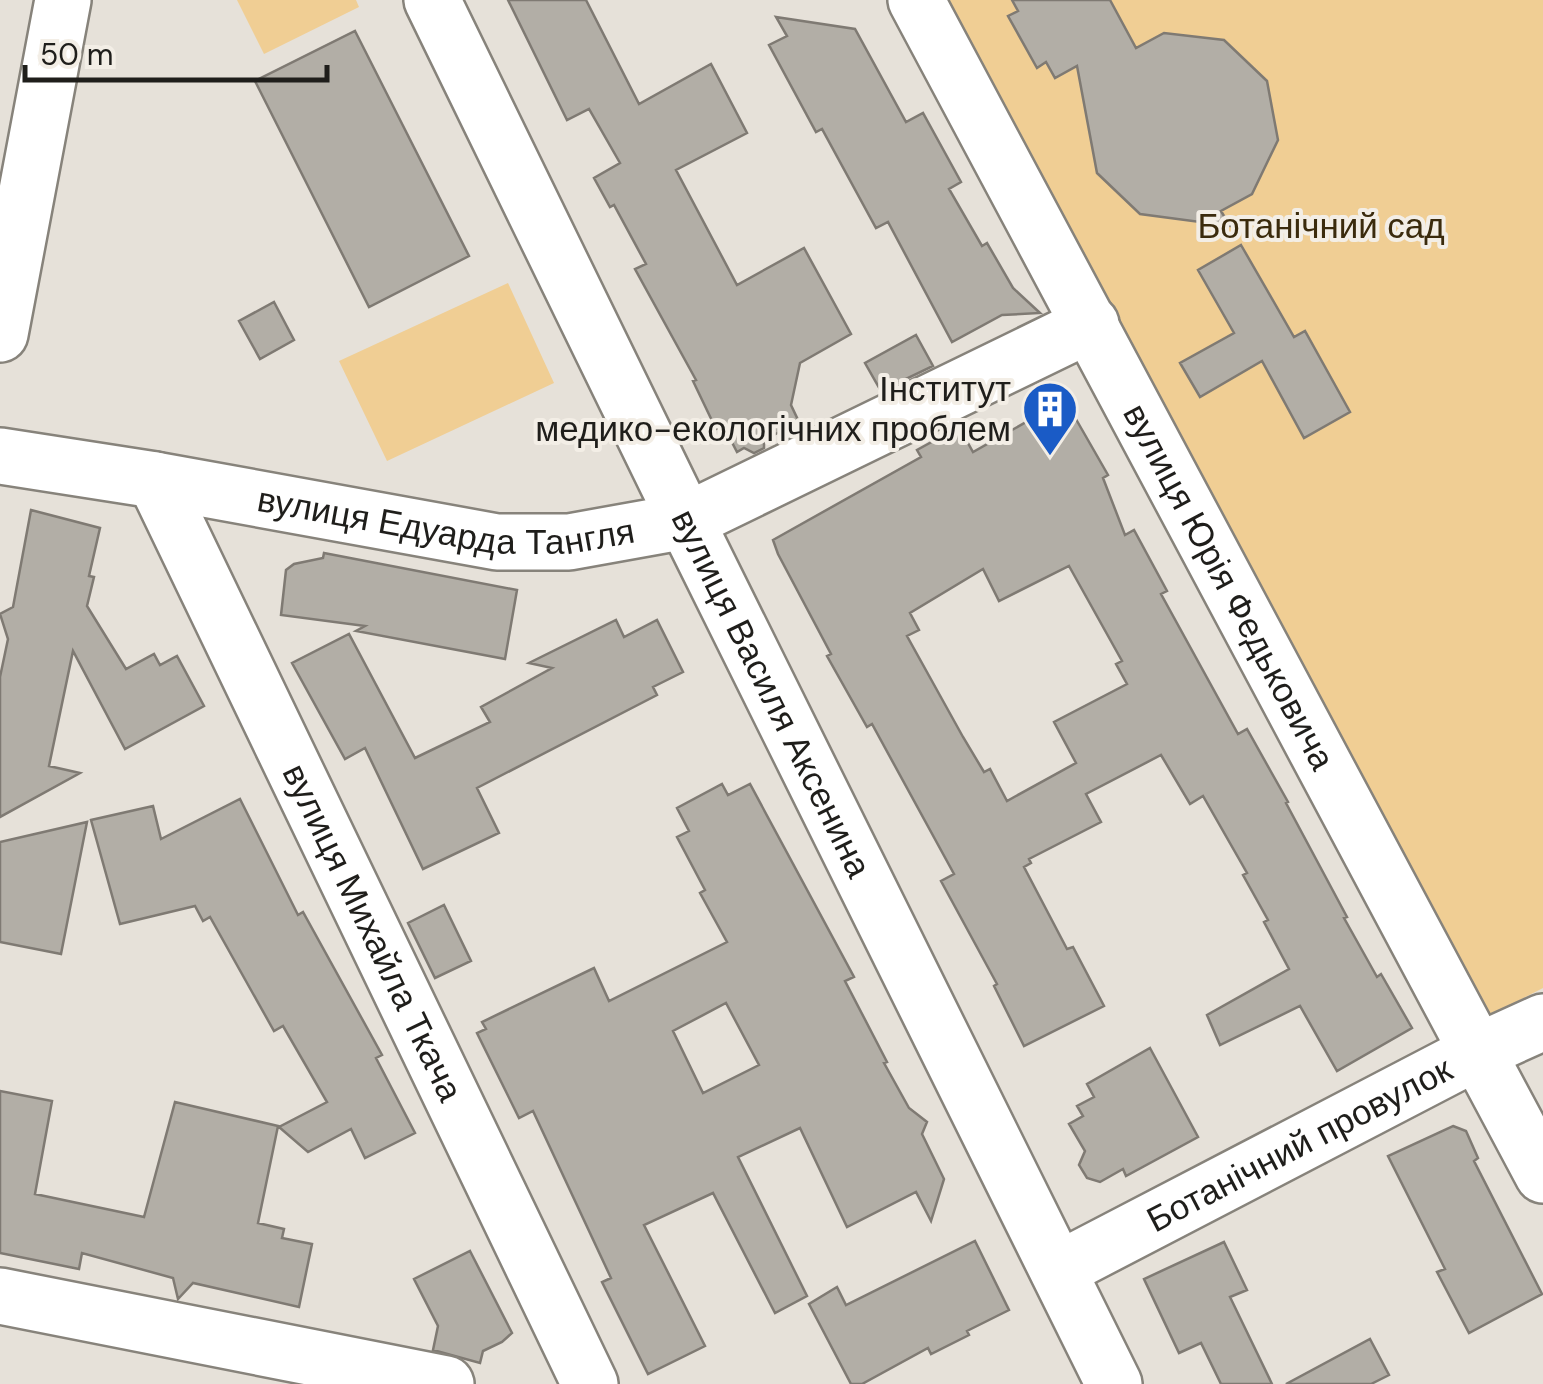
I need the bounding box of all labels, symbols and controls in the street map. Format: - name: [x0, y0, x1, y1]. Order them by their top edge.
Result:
- scale bar: [25, 20, 328, 82]
- text: 50 m: [40, 35, 114, 74]
- park label: Ботанічний сад: [1197, 203, 1445, 249]
- place label: Інститут медико-екологічних проблем: [535, 366, 1011, 452]
- building icon: Інститут медико-екологічних проблем: [1020, 379, 1080, 458]
- street label: вулиця Юрія Федьковича: [1113, 396, 1346, 778]
- street label: вулиця Едуарда Тангля: [254, 476, 638, 565]
- street label: вулиця Василя Аксенина: [661, 502, 882, 886]
- street label: вулиця Михайла Ткача: [272, 756, 474, 1109]
- street label: Ботанічний провулок: [1139, 1046, 1460, 1243]

